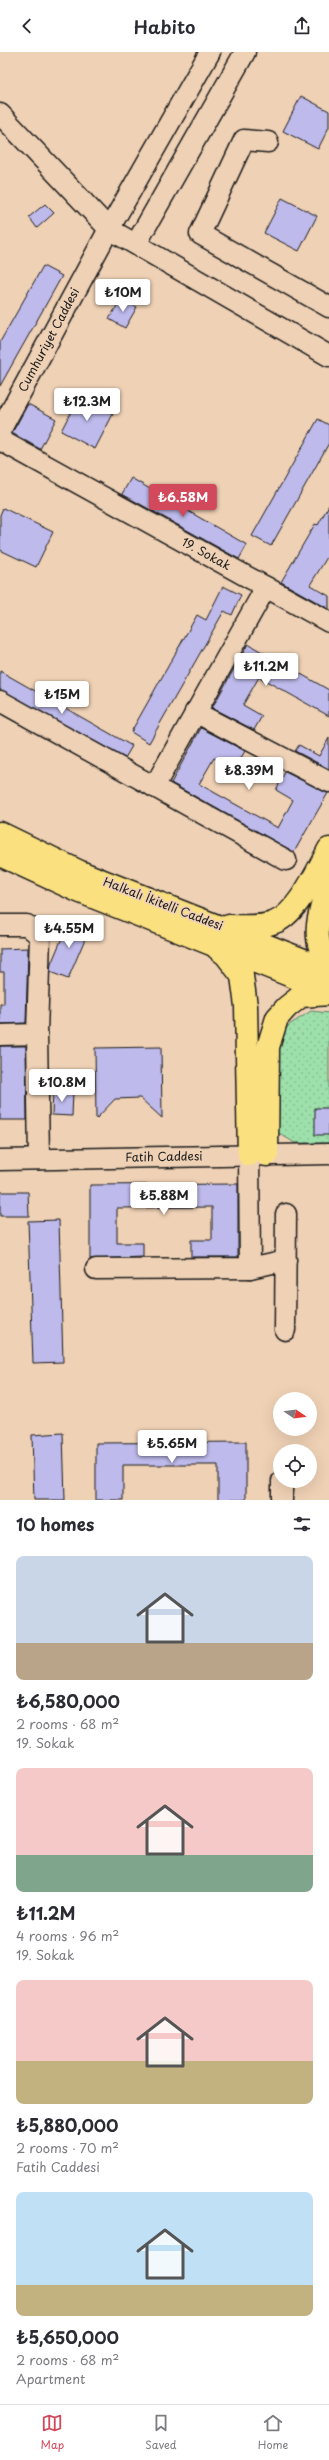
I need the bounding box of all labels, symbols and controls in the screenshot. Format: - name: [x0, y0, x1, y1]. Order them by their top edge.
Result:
- text: Habito: [134, 13, 195, 40]
- icon: back: [16, 15, 38, 37]
- icon: share: [291, 15, 313, 37]
- pin: ₺10M: [99, 279, 147, 313]
- text: ₺10M: [104, 282, 142, 301]
- street label: Cumhuriyet Caddesi: [13, 284, 83, 395]
- pin: ₺12.3M: [54, 388, 120, 422]
- text: ₺12.3M: [63, 391, 111, 410]
- pin: ₺6.58M: [150, 484, 216, 518]
- text: ₺6.58M: [158, 487, 208, 506]
- street label: 19. Sokak: [178, 532, 235, 574]
- pin: ₺11.2M: [233, 653, 299, 687]
- text: ₺11.2M: [243, 656, 289, 675]
- pin: ₺15M: [38, 681, 86, 715]
- text: ₺15M: [44, 684, 80, 703]
- pin: ₺8.39M: [216, 757, 282, 791]
- text: ₺8.39M: [224, 760, 274, 779]
- street label: Halkalı İkitelli Caddesi: [101, 872, 226, 934]
- pin: ₺4.55M: [36, 915, 102, 949]
- text: ₺4.55M: [44, 918, 94, 937]
- pin: ₺10.8M: [29, 1069, 95, 1103]
- text: ₺10.8M: [38, 1072, 86, 1091]
- street label: Fatih Caddesi: [125, 1146, 203, 1166]
- pin: ₺5.88M: [131, 1182, 197, 1216]
- text: ₺5.88M: [139, 1185, 189, 1204]
- north arrow: [273, 1392, 317, 1436]
- map controls: [273, 1392, 317, 1488]
- pin: ₺5.65M: [139, 1430, 205, 1464]
- text: ₺5.65M: [147, 1433, 197, 1452]
- button: locate: [273, 1444, 317, 1488]
- text: 10 homes: [16, 1511, 94, 1537]
- icon: filters: [291, 1513, 313, 1535]
- icon: home: [129, 1582, 201, 1654]
- text: ₺6,580,000: [16, 1688, 120, 1714]
- text: 2 rooms · 68 m²: [16, 1714, 119, 1733]
- text: 19. Sokak: [16, 1733, 75, 1752]
- icon: home: [129, 1794, 201, 1866]
- text: ₺11.2M: [16, 1900, 76, 1926]
- text: 4 rooms · 96 m²: [16, 1926, 119, 1945]
- text: 19. Sokak: [16, 1945, 75, 1964]
- icon: home: [129, 2006, 201, 2078]
- text: ₺5,880,000: [16, 2112, 118, 2138]
- text: 2 rooms · 70 m²: [16, 2138, 119, 2157]
- text: Fatih Caddesi: [16, 2157, 100, 2176]
- icon: home: [129, 2218, 201, 2290]
- text: ₺5,650,000: [16, 2324, 119, 2350]
- text: 2 rooms · 68 m²: [16, 2350, 119, 2369]
- text: Apartment: [16, 2369, 85, 2388]
- tab: Map: [41, 2412, 64, 2453]
- tab: Saved: [145, 2412, 177, 2453]
- tab: Home: [258, 2412, 288, 2453]

